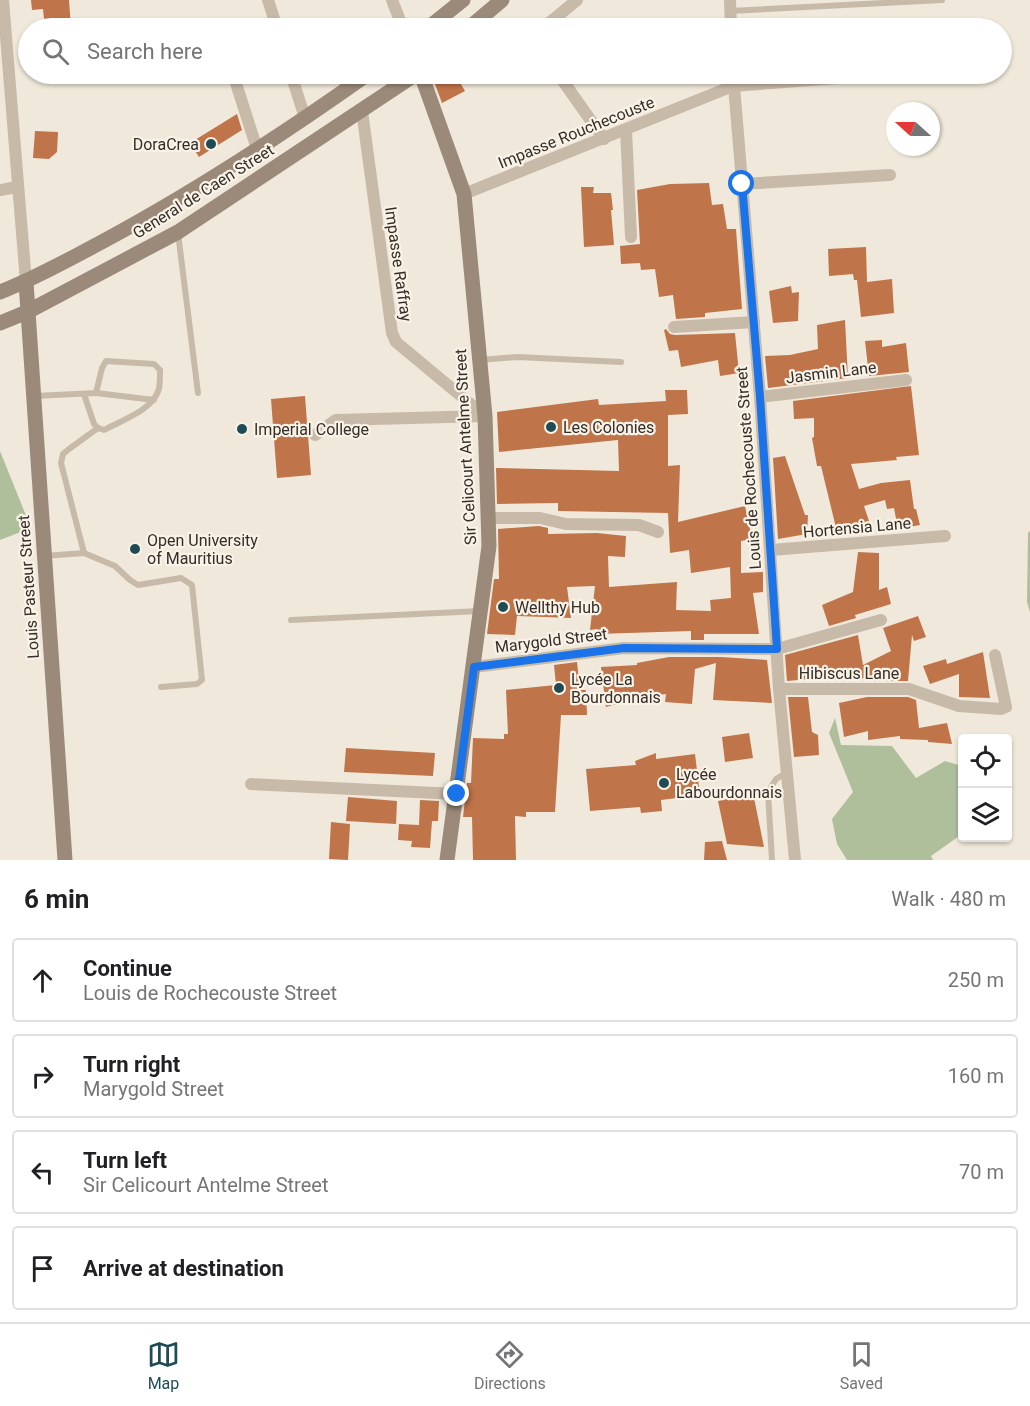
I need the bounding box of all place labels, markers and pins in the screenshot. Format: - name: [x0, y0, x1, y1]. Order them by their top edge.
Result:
- place label: DoraCrea: [133, 135, 199, 154]
- marker: DoraCrea: [204, 137, 218, 151]
- place label: Les Colonies: [563, 418, 654, 437]
- place label: Imperial College: [254, 420, 369, 439]
- marker: Les Colonies: [544, 420, 558, 434]
- marker: Imperial College: [235, 422, 249, 436]
- place label: Open University of Mauritius: [147, 531, 258, 568]
- marker: Open University of Mauritius: [128, 542, 142, 556]
- place label: Wellthy Hub: [515, 598, 600, 617]
- marker: Wellthy Hub: [496, 600, 510, 614]
- place label: Lycée La Bourdonnais: [571, 670, 661, 707]
- marker: Lycée La Bourdonnais: [552, 681, 566, 695]
- place label: Lycée Labourdonnais: [676, 765, 782, 802]
- marker: Lycée Labourdonnais: [657, 776, 671, 790]

